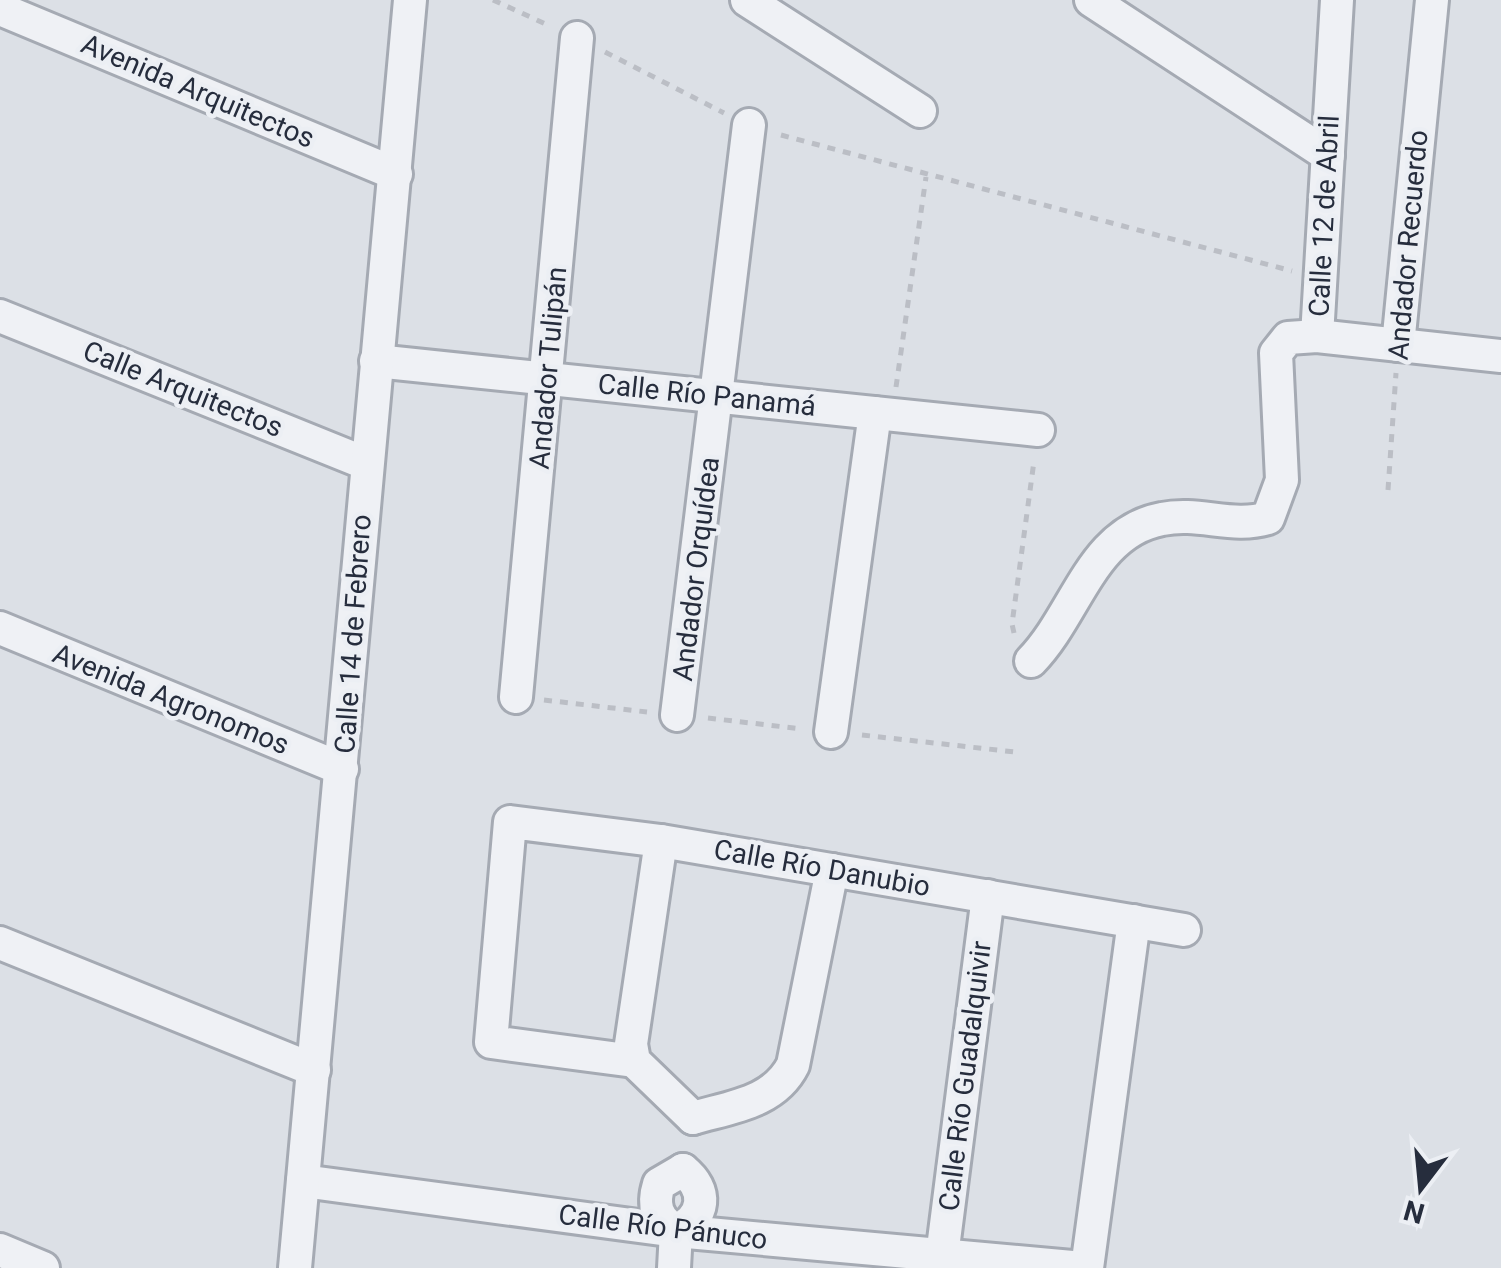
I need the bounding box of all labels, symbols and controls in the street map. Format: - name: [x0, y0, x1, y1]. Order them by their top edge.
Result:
- street label: Avenida Arquitectos: [77, 27, 319, 155]
- street label: Calle 12 de Abril: [1302, 114, 1346, 318]
- street label: Andador Recuerdo: [1381, 129, 1435, 361]
- street label: Andador Tulipán: [523, 265, 573, 471]
- street label: Calle Arquitectos: [78, 334, 288, 444]
- street label: Calle Río Panamá: [596, 367, 818, 423]
- street label: Andador Orquídea: [666, 455, 726, 683]
- street label: Calle 14 de Febrero: [328, 513, 378, 755]
- street label: Avenida Agronomos: [48, 637, 294, 761]
- street label: Calle Río Danubio: [711, 833, 933, 903]
- street label: Calle Río Guadalquivir: [932, 939, 998, 1213]
- north arrow: [1371, 1138, 1471, 1238]
- text: N: [1400, 1193, 1428, 1230]
- street label: Calle Río Pánuco: [557, 1198, 769, 1256]

